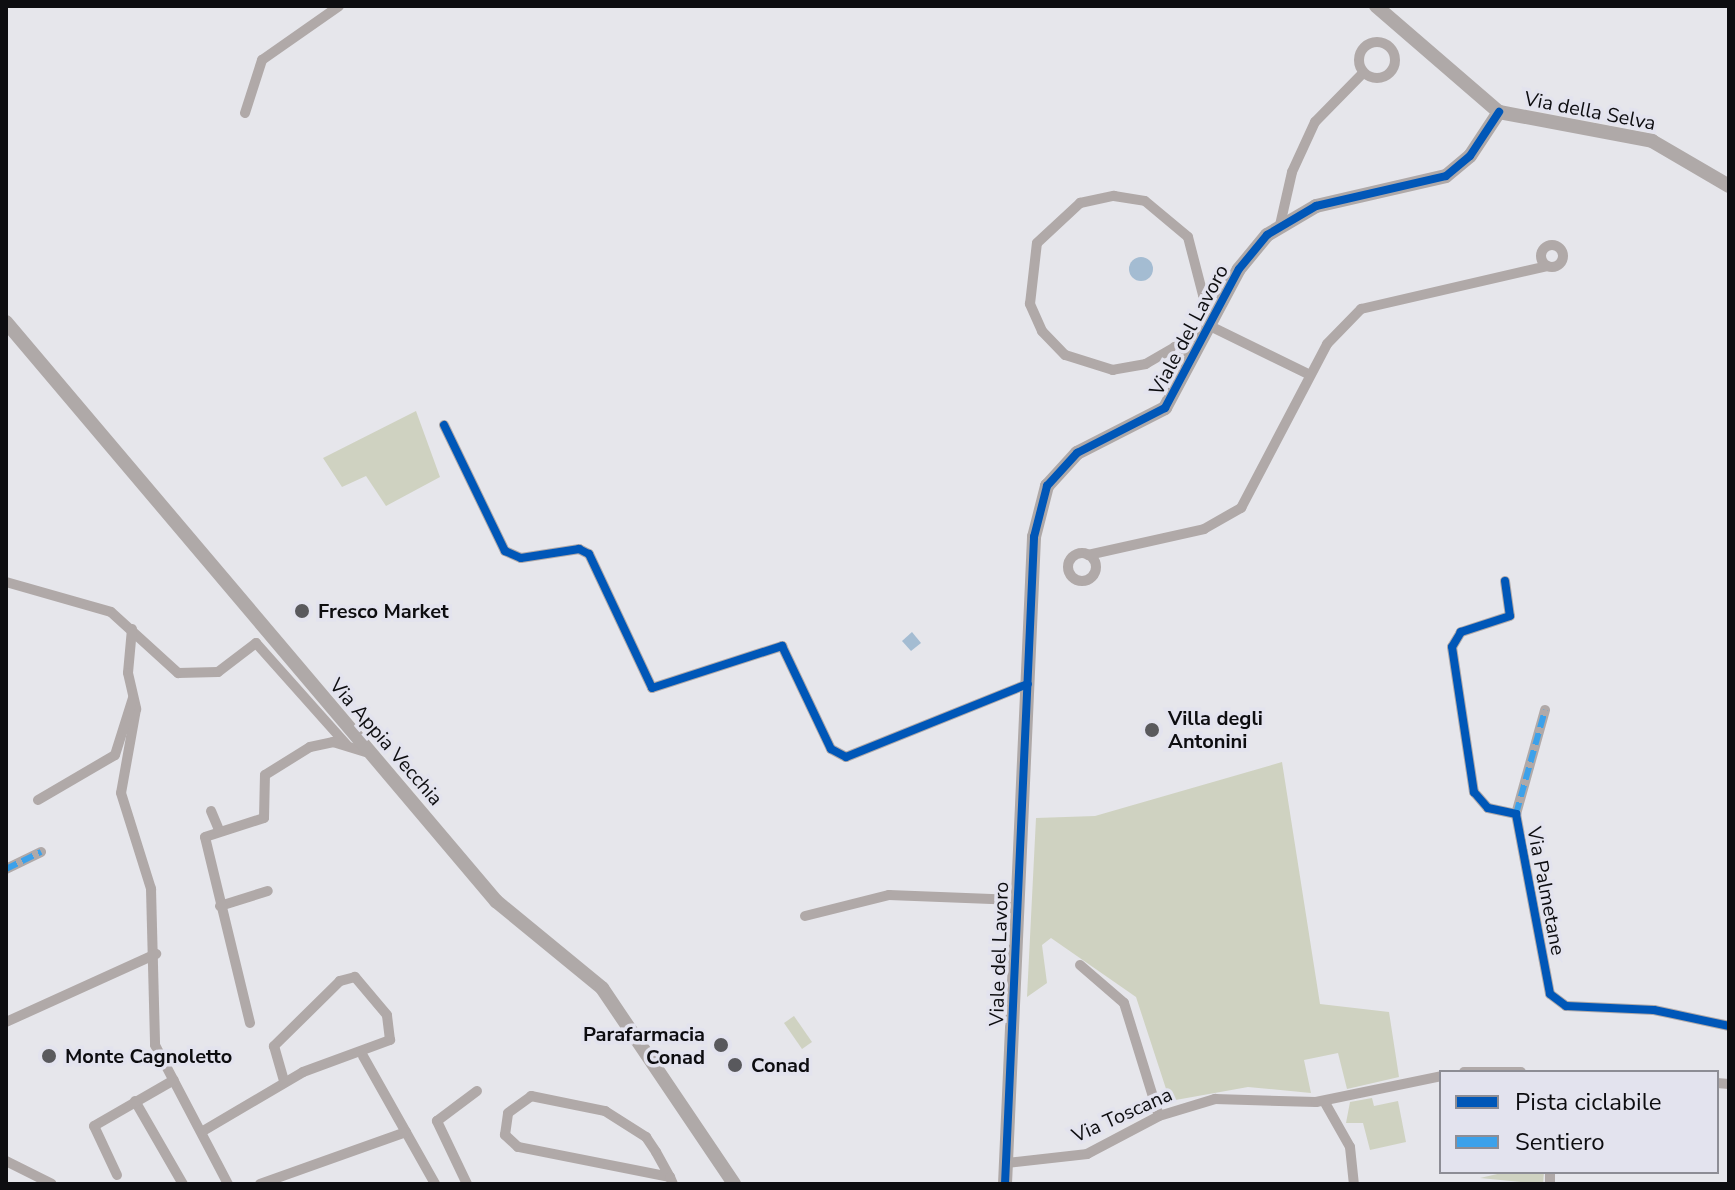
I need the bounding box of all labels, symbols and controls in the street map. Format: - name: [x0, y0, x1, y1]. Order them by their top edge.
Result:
- street label: Via della Selva: [1522, 86, 1658, 136]
- street label: Viale del Lavoro: [1144, 260, 1234, 400]
- place label: Fresco Market: [318, 599, 449, 623]
- marker: Fresco Market: [293, 602, 311, 620]
- street label: Via Appia Vecchia: [324, 674, 448, 810]
- place label: Villa degli Antonini: [1168, 706, 1263, 753]
- marker: Villa degli Antonini: [1143, 721, 1161, 739]
- street label: Via Palmetane: [1522, 825, 1570, 957]
- street label: Viale del Lavoro: [984, 881, 1014, 1027]
- place label: Parafarmacia Conad: [583, 1022, 705, 1069]
- marker: Parafarmacia Conad: [712, 1036, 730, 1054]
- place label: Monte Cagnoletto: [65, 1044, 232, 1068]
- marker: Monte Cagnoletto: [40, 1047, 58, 1065]
- place label: Conad: [751, 1053, 810, 1077]
- marker: Conad: [726, 1056, 744, 1074]
- legend: [1439, 1070, 1719, 1174]
- street label: Via Toscana: [1068, 1082, 1176, 1148]
- text: Pista ciclabile: [1515, 1086, 1661, 1118]
- text: Sentiero: [1515, 1126, 1605, 1158]

